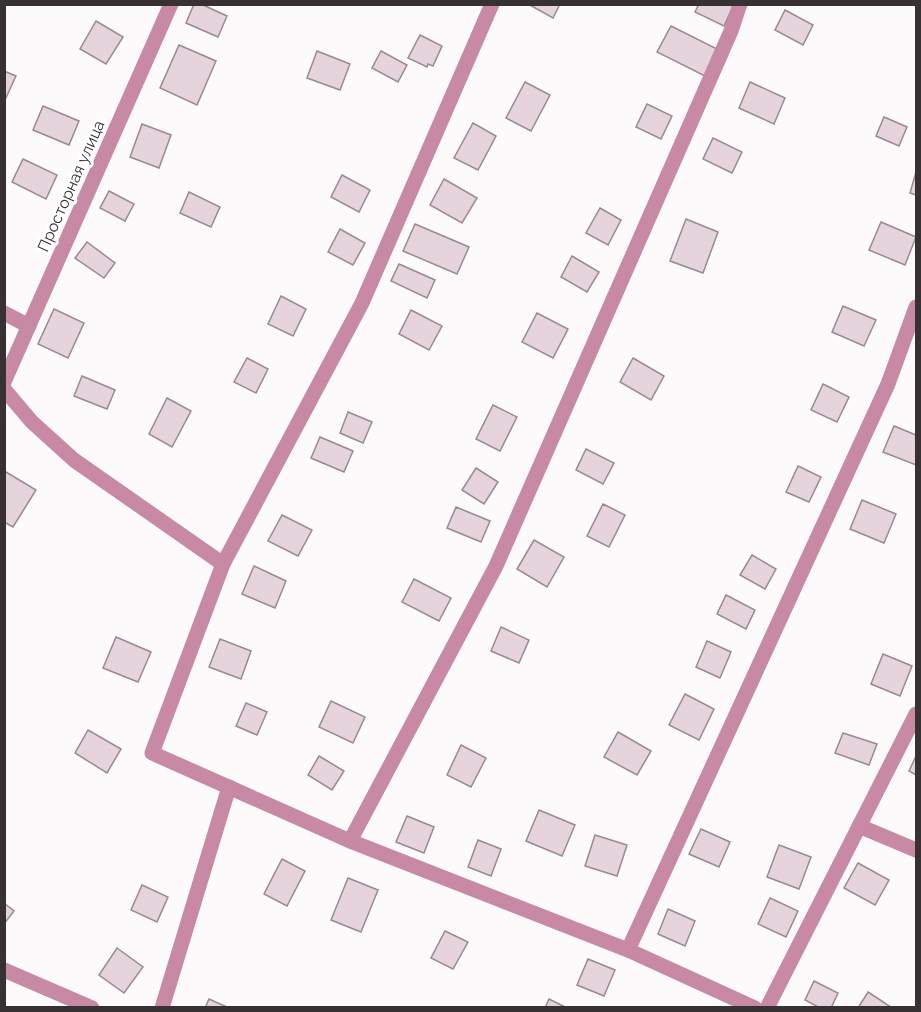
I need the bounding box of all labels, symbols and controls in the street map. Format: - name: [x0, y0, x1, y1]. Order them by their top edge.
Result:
- street label: Просторная улица: [33, 117, 109, 255]

